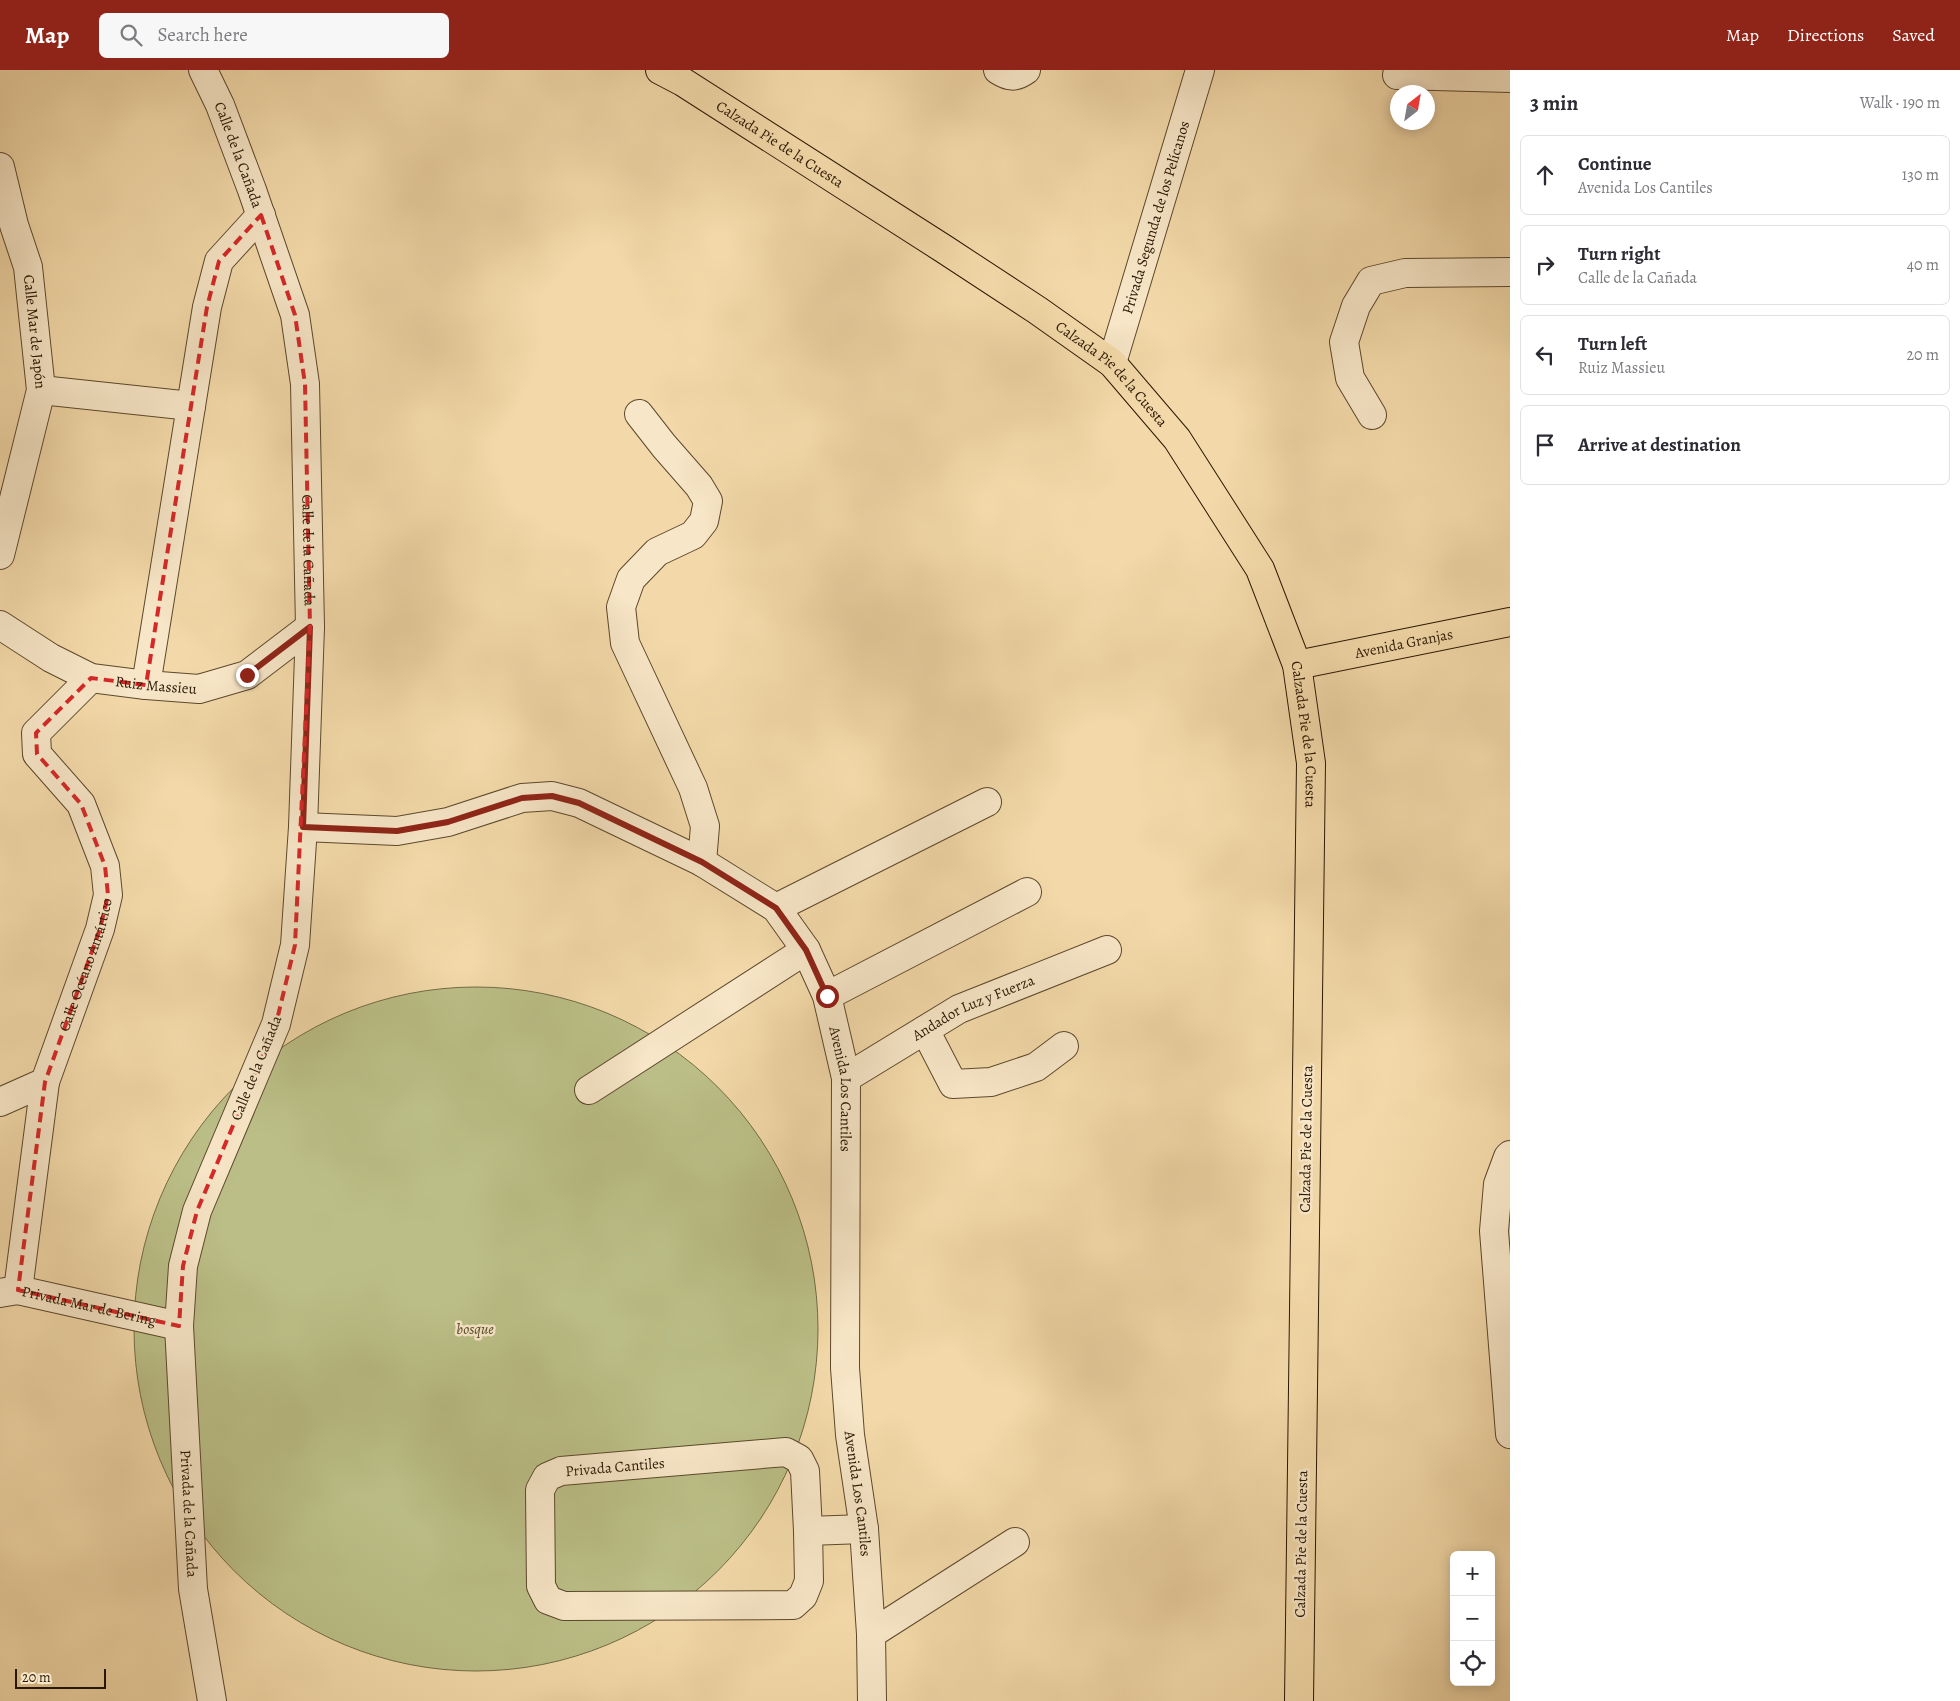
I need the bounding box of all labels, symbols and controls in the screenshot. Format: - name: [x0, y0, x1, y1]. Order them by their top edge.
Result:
- search box: [99, 13, 449, 58]
- text: Map: [25, 19, 69, 51]
- icon: search: [117, 21, 145, 49]
- text: Search here: [157, 22, 248, 48]
- text: Map: [1726, 23, 1759, 47]
- text: Directions: [1787, 23, 1864, 47]
- text: Saved: [1892, 23, 1935, 47]
- north arrow: [1390, 85, 1435, 130]
- text: 3 min: [1530, 89, 1578, 117]
- text: Walk · 190 m: [1860, 92, 1940, 114]
- street label: Calzada Pie de la Cuesta: [712, 96, 848, 192]
- street label: Calle de la Cañada: [210, 99, 267, 210]
- street label: Privada Segunda de los Pelícanos: [1117, 118, 1194, 317]
- text: Continue: [1578, 151, 1652, 177]
- icon: ahead: [1531, 161, 1559, 189]
- text: 130 m: [1902, 164, 1939, 186]
- text: Avenida Los Cantiles: [1578, 177, 1713, 199]
- text: Turn right: [1578, 241, 1660, 267]
- icon: right: [1531, 251, 1559, 279]
- text: 40 m: [1907, 254, 1939, 276]
- text: Calle de la Cañada: [1578, 267, 1697, 289]
- street label: Calle Mar de Japón: [19, 274, 51, 390]
- street label: Calzada Pie de la Cuesta: [1052, 316, 1172, 431]
- text: Turn left: [1578, 331, 1647, 357]
- icon: left: [1531, 341, 1559, 369]
- text: 20 m: [1906, 344, 1939, 366]
- text: Ruiz Massieu: [1578, 357, 1665, 379]
- icon: arrive: [1531, 431, 1559, 459]
- text: Arrive at destination: [1578, 432, 1741, 458]
- street label: Calle de la Cañada: [297, 494, 320, 606]
- street label: Avenida Granjas: [1352, 624, 1455, 663]
- street label: Calzada Pie de la Cuesta: [1287, 660, 1321, 808]
- route end: [236, 664, 259, 687]
- street label: Ruiz Massieu: [114, 671, 198, 699]
- street label: Calle Océano Antártico: [54, 896, 117, 1034]
- street label: Andador Luz y Fuerza: [908, 970, 1037, 1046]
- route start: [816, 985, 839, 1008]
- street label: Calle de la Cañada: [226, 1013, 286, 1123]
- street label: Avenida Los Cantiles: [824, 1023, 856, 1152]
- street label: Calzada Pie de la Cuesta: [1295, 1065, 1317, 1213]
- street label: Privada Mar de Bering: [20, 1281, 158, 1331]
- park label: bosque: [456, 1319, 494, 1339]
- street label: Avenida Los Cantiles: [839, 1429, 876, 1557]
- street label: Privada de la Cañada: [176, 1449, 202, 1578]
- street label: Privada Cantiles: [564, 1453, 666, 1481]
- street label: Calzada Pie de la Cuesta: [1290, 1470, 1312, 1618]
- map controls: [1450, 1551, 1495, 1686]
- button: +: [1450, 1551, 1495, 1596]
- button: −: [1450, 1596, 1495, 1641]
- button: locate: [1450, 1641, 1495, 1686]
- scale bar: [15, 1666, 106, 1689]
- text: 20 m: [22, 1668, 51, 1687]

